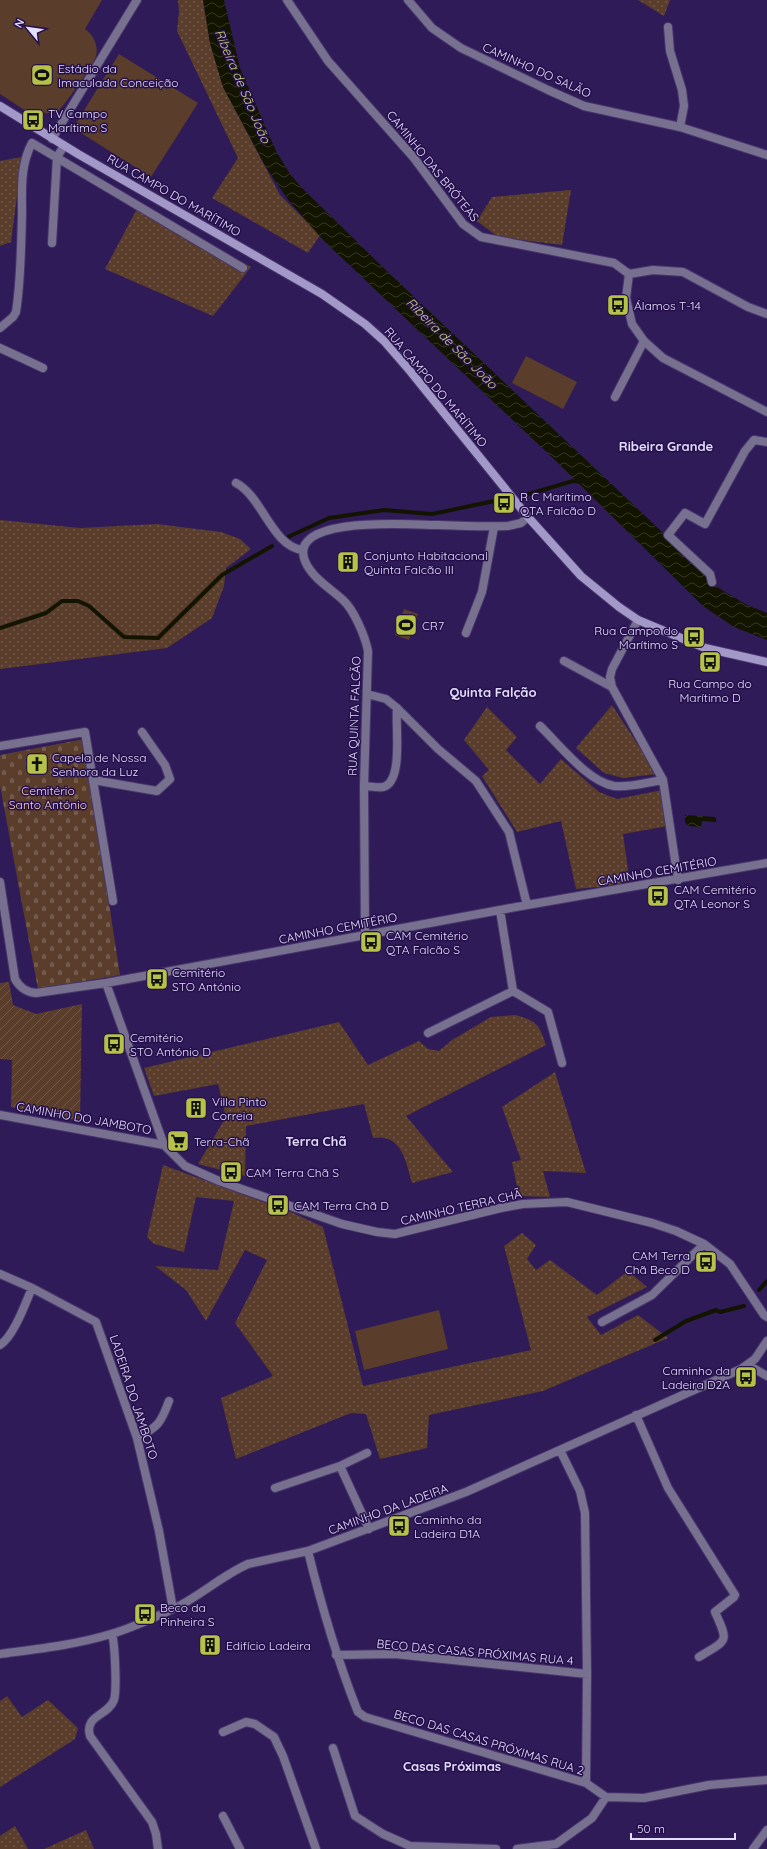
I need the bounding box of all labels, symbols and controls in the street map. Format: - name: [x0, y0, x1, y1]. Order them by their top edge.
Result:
- north arrow: [8, 8, 48, 48]
- text: N: [11, 16, 27, 30]
- water label: Ribeira de São João: [212, 27, 275, 146]
- street label: CAMINHO DO SALÃO: [480, 39, 594, 101]
- place label: Estádio da Imaculada Conceição: [58, 61, 178, 90]
- sports icon: Estádio da Imaculada Conceição: [29, 62, 55, 88]
- place label: TV Campo Marítimo S: [48, 106, 107, 135]
- bus stop icon: TV Campo Marítimo S: [20, 107, 46, 133]
- street label: CAMINHO DAS BRÓTEAS: [384, 108, 483, 225]
- street label: RUA CAMPO DO MARÍTIMO: [105, 151, 243, 239]
- bus stop icon: Álamos T-14: [605, 292, 631, 318]
- water label: Ribeira de São João: [403, 294, 502, 393]
- place label: Álamos T-14: [634, 298, 701, 313]
- street label: RUA CAMPO DO MARÍTIMO: [381, 324, 491, 450]
- district label: Ribeira Grande: [619, 438, 714, 454]
- place label: R C Marítimo QTA Falcão D: [520, 489, 596, 518]
- bus stop icon: R C Marítimo QTA Falcão D: [491, 490, 517, 516]
- place label: Conjunto Habitacional Quinta Falcão III: [364, 548, 488, 577]
- building icon: Conjunto Habitacional Quinta Falcão III: [335, 549, 361, 575]
- sports icon: CR7: [393, 612, 419, 638]
- place label: CR7: [422, 618, 444, 633]
- place label: Rua Campo do Marítimo S: [594, 623, 678, 652]
- bus stop icon: Rua Campo do Marítimo S: [681, 624, 707, 650]
- bus stop icon: Rua Campo do Marítimo D: [697, 649, 723, 675]
- street label: RUA QUINTA FALCÃO: [344, 656, 364, 776]
- place label: Rua Campo do Marítimo D: [668, 676, 752, 705]
- district label: Quinta Falção: [449, 684, 537, 700]
- place label: Capela de Nossa Senhora da Luz: [52, 750, 146, 779]
- church icon: Capela de Nossa Senhora da Luz: [24, 751, 50, 777]
- park label: Cemitério Santo António: [9, 783, 87, 812]
- street label: CAMINHO CEMITÉRIO: [596, 853, 718, 889]
- place label: CAM Cemitério QTA Leonor S: [674, 882, 756, 911]
- bus stop icon: CAM Cemitério QTA Leonor S: [645, 883, 671, 909]
- street label: CAMINHO CEMITÉRIO: [278, 909, 398, 947]
- place label: CAM Cemitério QTA Falcão S: [386, 928, 468, 957]
- bus stop icon: CAM Cemitério QTA Falcão S: [358, 929, 384, 955]
- place label: Cemitério STO António: [172, 965, 241, 994]
- bus stop icon: Cemitério STO António: [144, 966, 170, 992]
- place label: Cemitério STO António D: [130, 1030, 211, 1059]
- bus stop icon: Cemitério STO António D: [101, 1031, 127, 1057]
- place label: Villa Pinto Correia: [212, 1094, 267, 1123]
- building icon: Villa Pinto Correia: [183, 1095, 209, 1121]
- street label: CAMINHO DO JAMBOTO: [15, 1099, 153, 1137]
- supermarket icon: Terra-Chã: [165, 1128, 191, 1154]
- district label: Terra Chã: [285, 1133, 347, 1149]
- place label: Terra-Chã: [194, 1134, 250, 1149]
- bus stop icon: CAM Terra Chã S: [218, 1159, 244, 1185]
- place label: CAM Terra Chã S: [246, 1165, 339, 1180]
- street label: CAMINHO TERRA CHÃ: [399, 1186, 523, 1228]
- bus stop icon: CAM Terra Chã D: [265, 1192, 291, 1218]
- place label: CAM Terra Chã D: [294, 1198, 389, 1213]
- place label: CAM Terra Chã Beco D: [625, 1248, 690, 1277]
- bus stop icon: CAM Terra Chã Beco D: [693, 1249, 719, 1275]
- street label: LADEIRA DO JAMBOTO: [107, 1333, 161, 1461]
- place label: Caminho da Ladeira D2A: [662, 1363, 730, 1392]
- bus stop icon: Caminho da Ladeira D2A: [733, 1364, 759, 1390]
- street label: CAMINHO DA LADEIRA: [326, 1480, 450, 1538]
- place label: Caminho da Ladeira D1A: [414, 1512, 481, 1541]
- bus stop icon: Caminho da Ladeira D1A: [386, 1513, 412, 1539]
- place label: Beco da Pinheira S: [160, 1600, 215, 1629]
- bus stop icon: Beco da Pinheira S: [132, 1601, 158, 1627]
- building icon: Edifício Ladeira: [197, 1632, 223, 1658]
- street label: BECO DAS CASAS PRÓXIMAS RUA 4: [376, 1636, 574, 1668]
- place label: Edifício Ladeira: [226, 1638, 311, 1653]
- street label: BECO DAS CASAS PRÓXIMAS RUA 2: [392, 1706, 586, 1778]
- district label: Casas Próximas: [403, 1758, 501, 1774]
- scale bar: [631, 1815, 735, 1841]
- text: 50 m: [637, 1821, 665, 1836]

